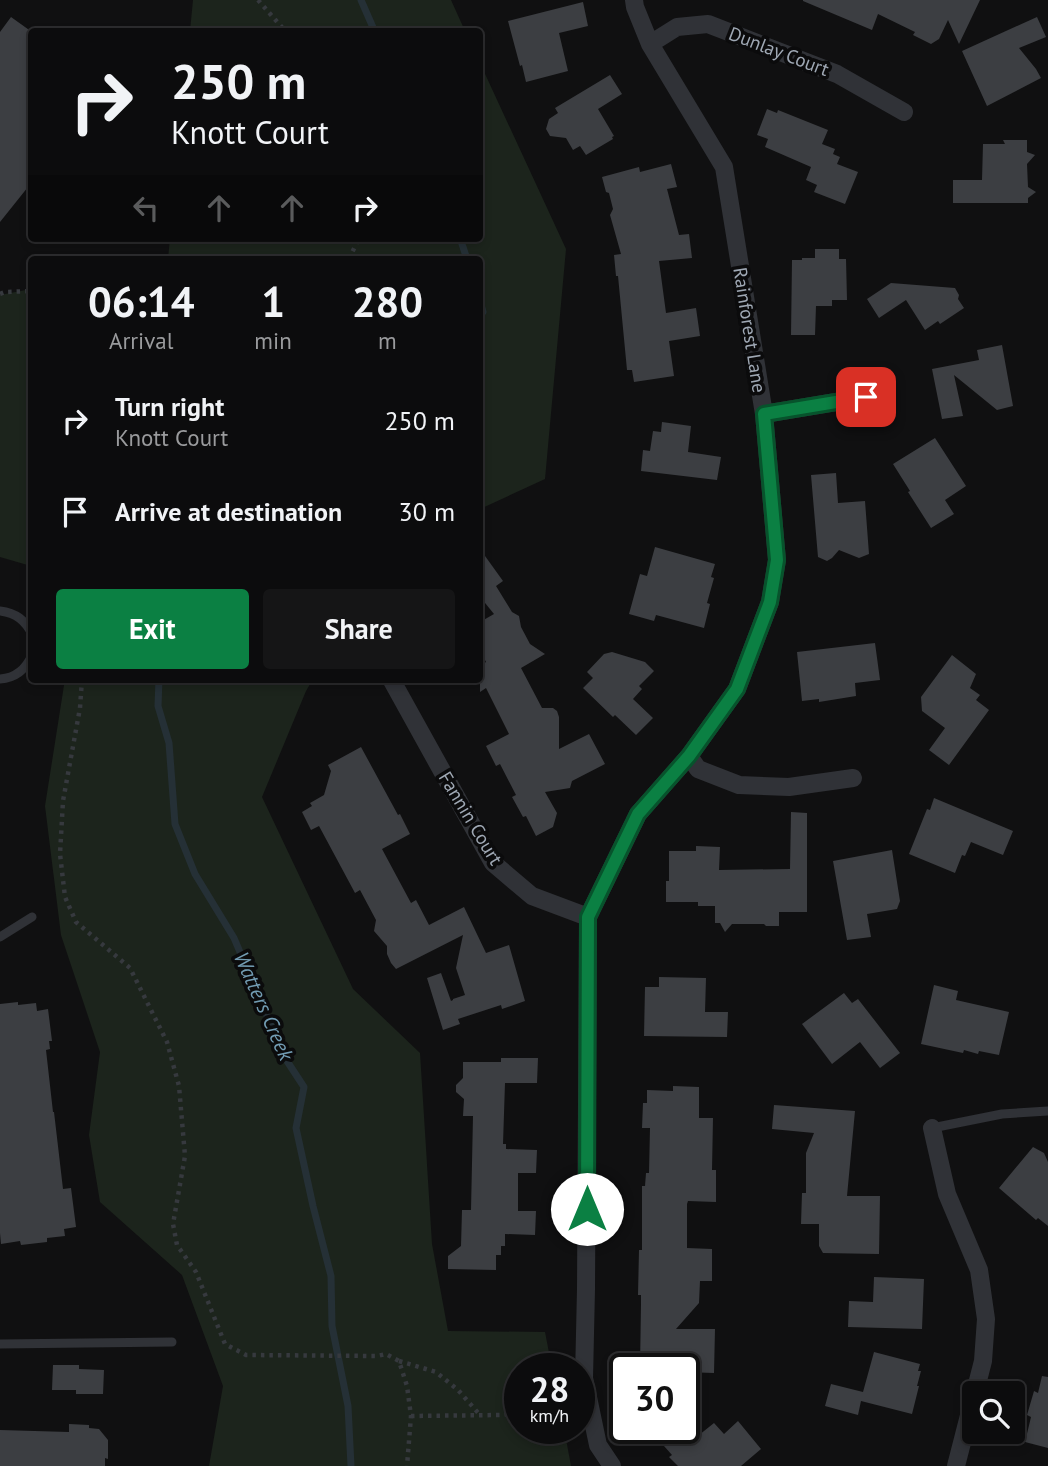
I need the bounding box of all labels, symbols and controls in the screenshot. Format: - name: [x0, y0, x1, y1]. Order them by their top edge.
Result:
- street label: Dunlay Court: [726, 21, 833, 81]
- text: 250 m: [171, 49, 306, 113]
- icon: right: [56, 56, 147, 147]
- text: Knott Court: [171, 111, 329, 153]
- icon: left: [127, 189, 165, 227]
- icon: ahead: [200, 189, 238, 227]
- icon: ahead: [273, 189, 311, 227]
- icon: right: [346, 189, 384, 227]
- street label: Rainforest Lane: [728, 266, 772, 394]
- text: 06:14: [88, 274, 194, 329]
- text: 1: [261, 274, 285, 329]
- text: 280: [352, 274, 423, 329]
- text: Arrival: [109, 326, 173, 355]
- text: min: [254, 326, 292, 355]
- text: m: [378, 326, 397, 355]
- pin: [836, 367, 896, 427]
- icon: arrive: [847, 378, 885, 416]
- text: Turn right: [115, 390, 224, 423]
- icon: right: [56, 402, 94, 440]
- text: 250 m: [384, 404, 455, 437]
- text: Knott Court: [115, 423, 228, 452]
- icon: arrive: [56, 493, 94, 531]
- text: Arrive at destination: [115, 495, 342, 528]
- text: 30 m: [399, 495, 455, 528]
- button: Exit: [56, 589, 249, 669]
- button: Share: [263, 589, 455, 669]
- street label: Fannin Court: [434, 767, 509, 870]
- water label: Watters Creek: [228, 947, 301, 1066]
- position arrow: [550, 1172, 624, 1246]
- speed limit sign: 30: [609, 1353, 700, 1444]
- text: 28: [530, 1366, 569, 1412]
- map controls: [962, 1381, 1025, 1444]
- button: search: [962, 1381, 1025, 1444]
- text: km/h: [530, 1404, 569, 1427]

